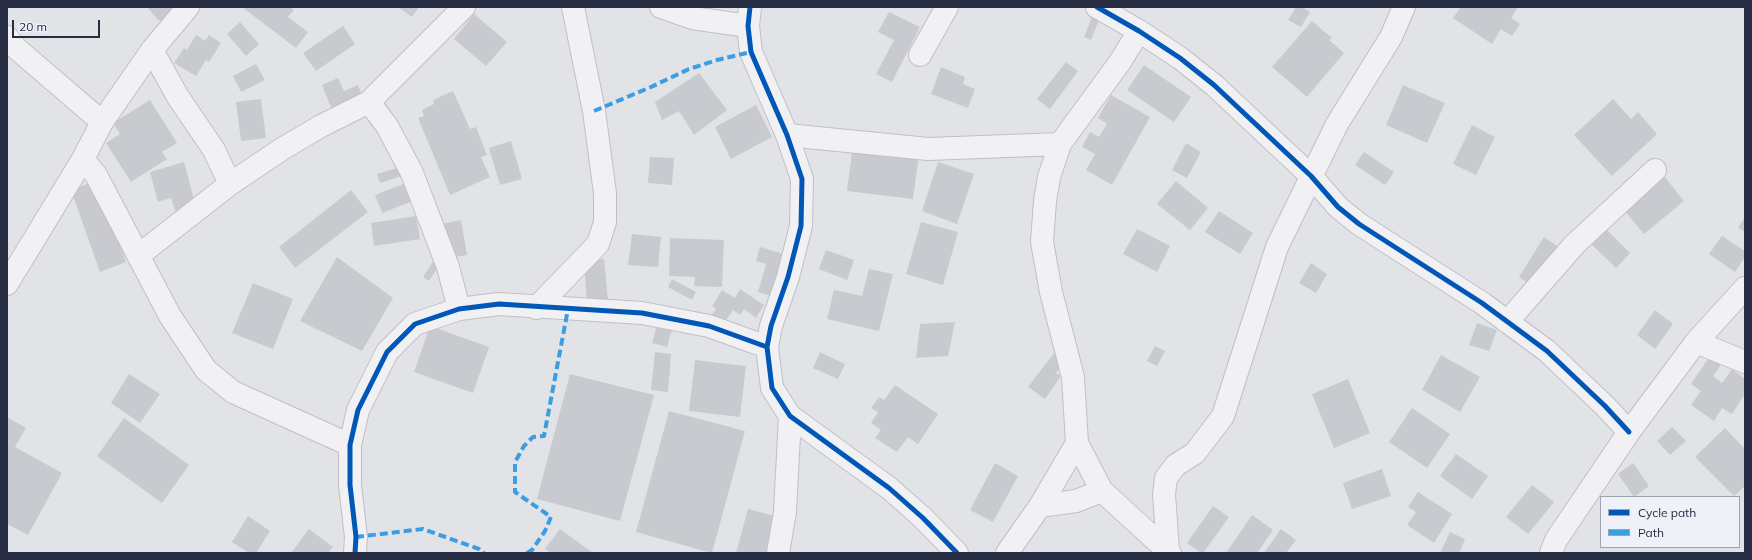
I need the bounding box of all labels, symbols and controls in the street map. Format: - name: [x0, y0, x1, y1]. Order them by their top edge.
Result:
- scale bar: [14, 12, 102, 38]
- text: 20 m: [19, 19, 47, 34]
- legend: [1600, 496, 1740, 548]
- text: Cycle path: [1638, 505, 1696, 520]
- text: Path: [1638, 525, 1664, 540]

